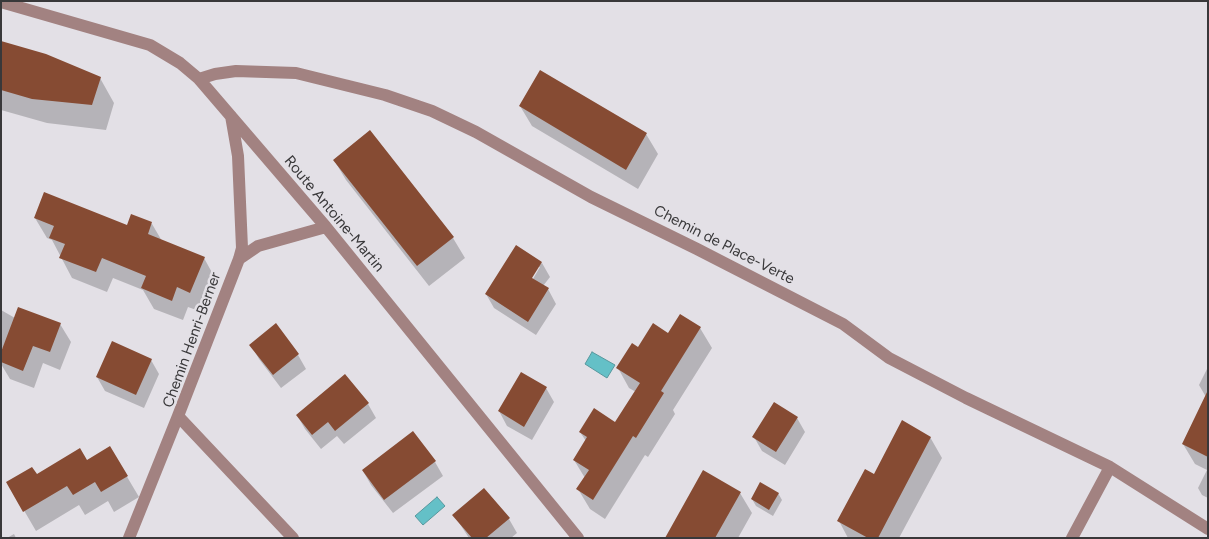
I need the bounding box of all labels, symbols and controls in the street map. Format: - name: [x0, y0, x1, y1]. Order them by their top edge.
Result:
- street label: Route Antoine-Martin: [280, 152, 388, 276]
- street label: Chemin de Place-Verte: [651, 202, 797, 288]
- street label: Chemin Henri-Berner: [159, 270, 225, 410]

